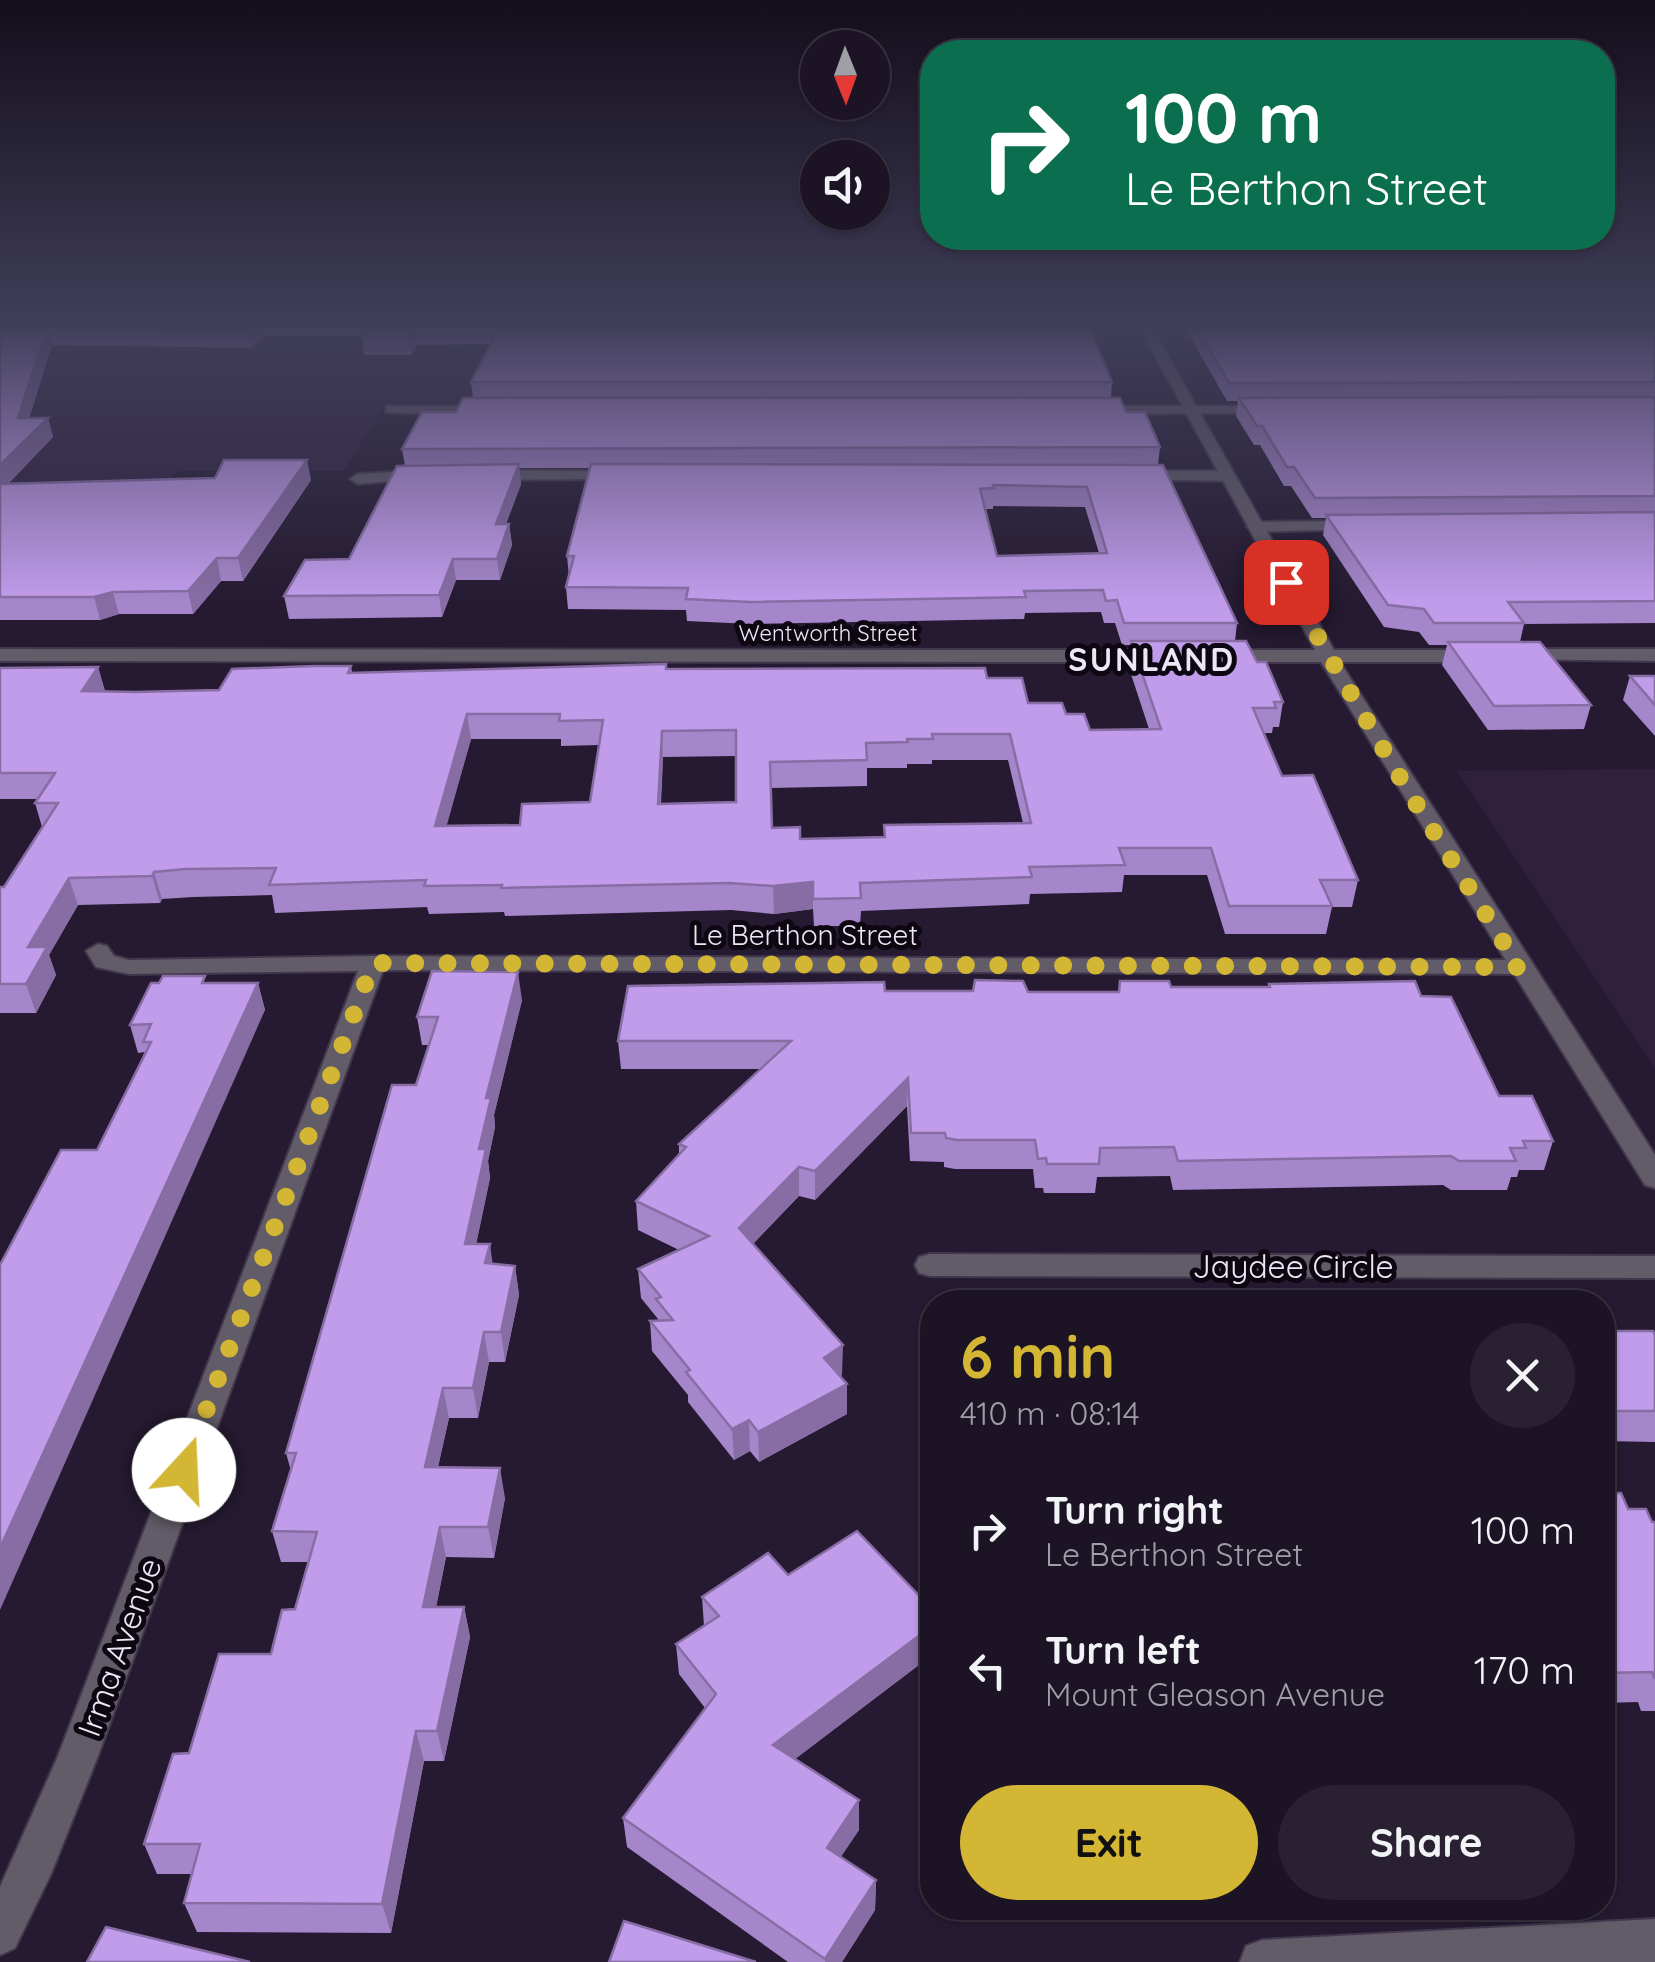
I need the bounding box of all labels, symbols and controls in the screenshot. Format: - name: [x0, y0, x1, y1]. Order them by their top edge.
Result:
- north arrow: [800, 30, 890, 120]
- map controls: [800, 30, 890, 230]
- text: 100 m: [1125, 73, 1322, 161]
- icon: right: [960, 80, 1090, 210]
- button: sound: [800, 140, 890, 230]
- text: Le Berthon Street: [1125, 160, 1488, 216]
- pin: [1244, 540, 1329, 625]
- icon: arrive: [1259, 555, 1314, 610]
- street label: Wentworth Street: [739, 619, 917, 647]
- district label: SUNLAND: [1068, 639, 1236, 679]
- street label: Le Berthon Street: [692, 917, 918, 952]
- street label: Jaydee Circle: [1192, 1246, 1394, 1286]
- text: 6 min: [960, 1318, 1115, 1393]
- button: close: [1470, 1323, 1575, 1428]
- text: 410 m · 08:14: [960, 1393, 1140, 1433]
- position arrow: [132, 1418, 236, 1522]
- text: Turn right: [1045, 1486, 1224, 1534]
- icon: right: [960, 1503, 1015, 1558]
- text: 100 m: [1471, 1506, 1575, 1554]
- text: Le Berthon Street: [1045, 1534, 1303, 1574]
- street label: Irma Avenue: [68, 1552, 170, 1742]
- text: Turn left: [1045, 1626, 1201, 1674]
- icon: left: [960, 1643, 1015, 1698]
- text: 170 m: [1474, 1646, 1575, 1694]
- text: Mount Gleason Avenue: [1045, 1674, 1385, 1714]
- button: Exit: [960, 1785, 1258, 1900]
- button: Share: [1278, 1785, 1575, 1900]

